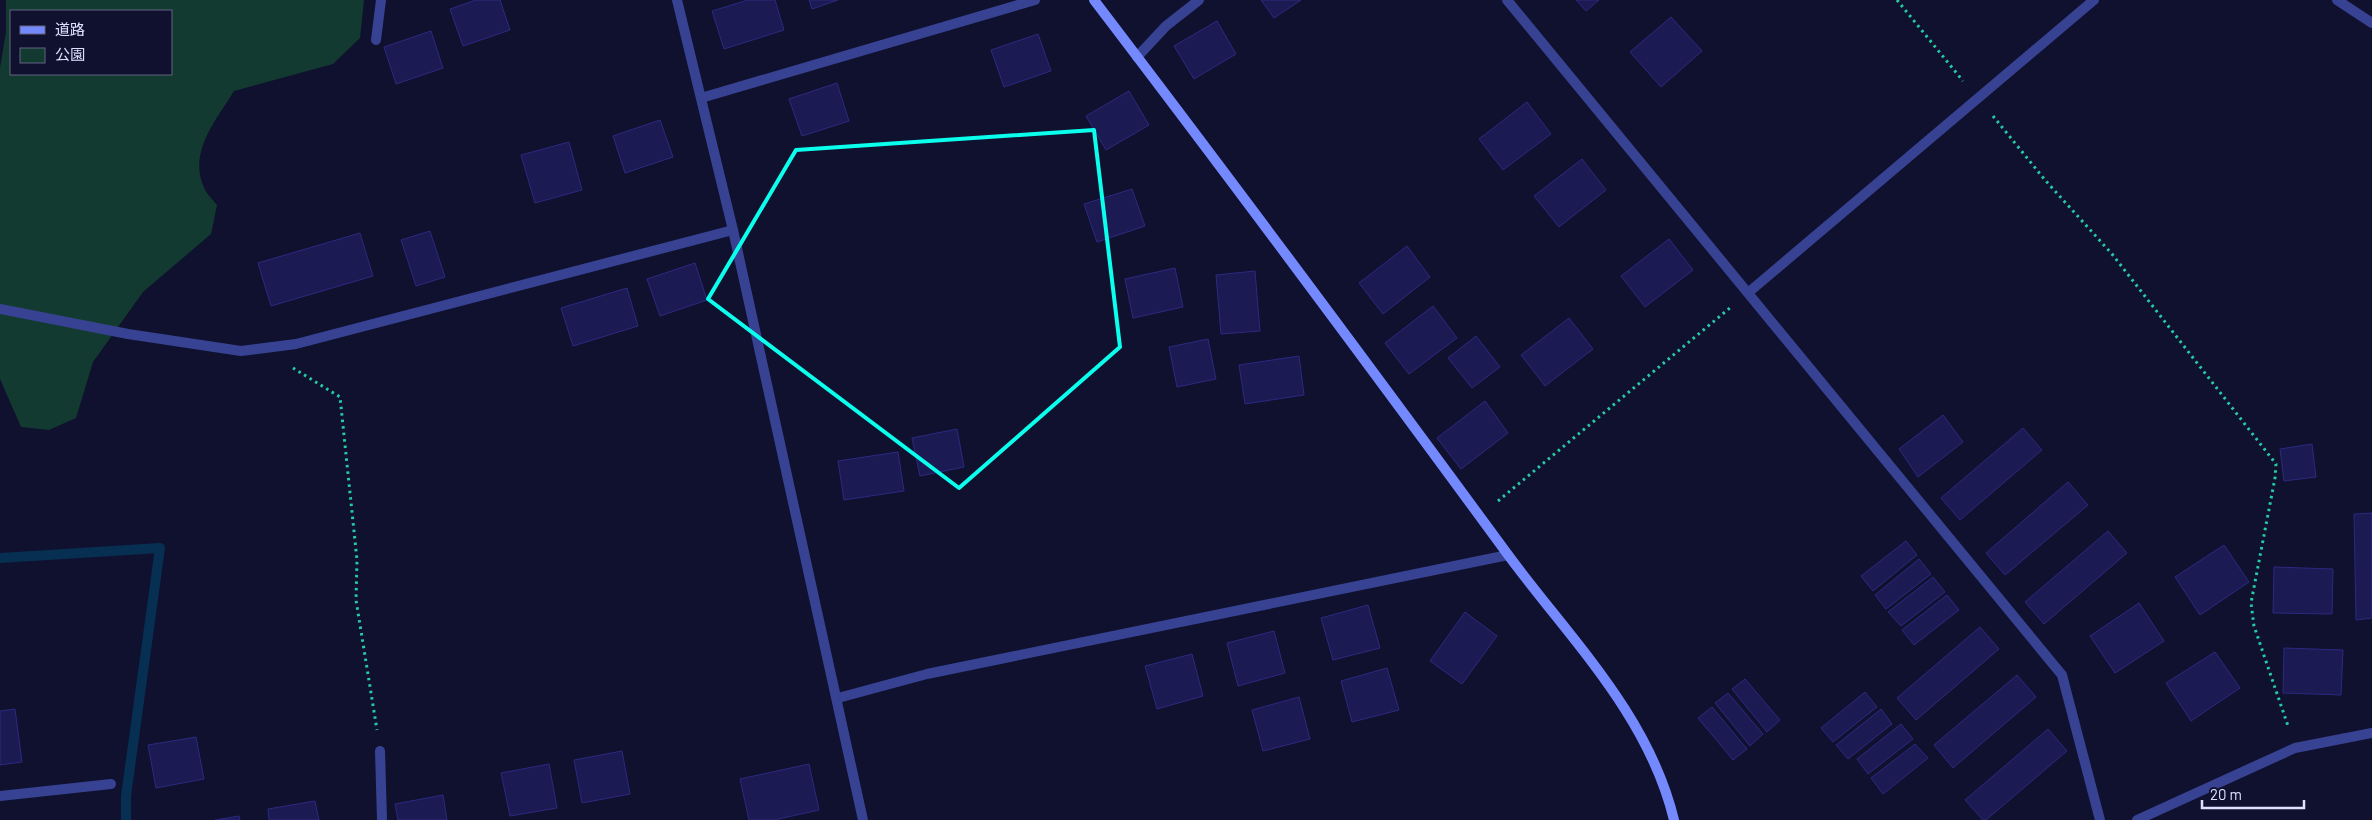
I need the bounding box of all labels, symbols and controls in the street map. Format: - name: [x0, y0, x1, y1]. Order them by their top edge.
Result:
- legend: [10, 10, 172, 75]
- text: 道路: [55, 20, 85, 38]
- text: 公園: [55, 45, 85, 63]
- scale bar: [2202, 778, 2304, 810]
- text: 20 m: [2210, 785, 2242, 803]

